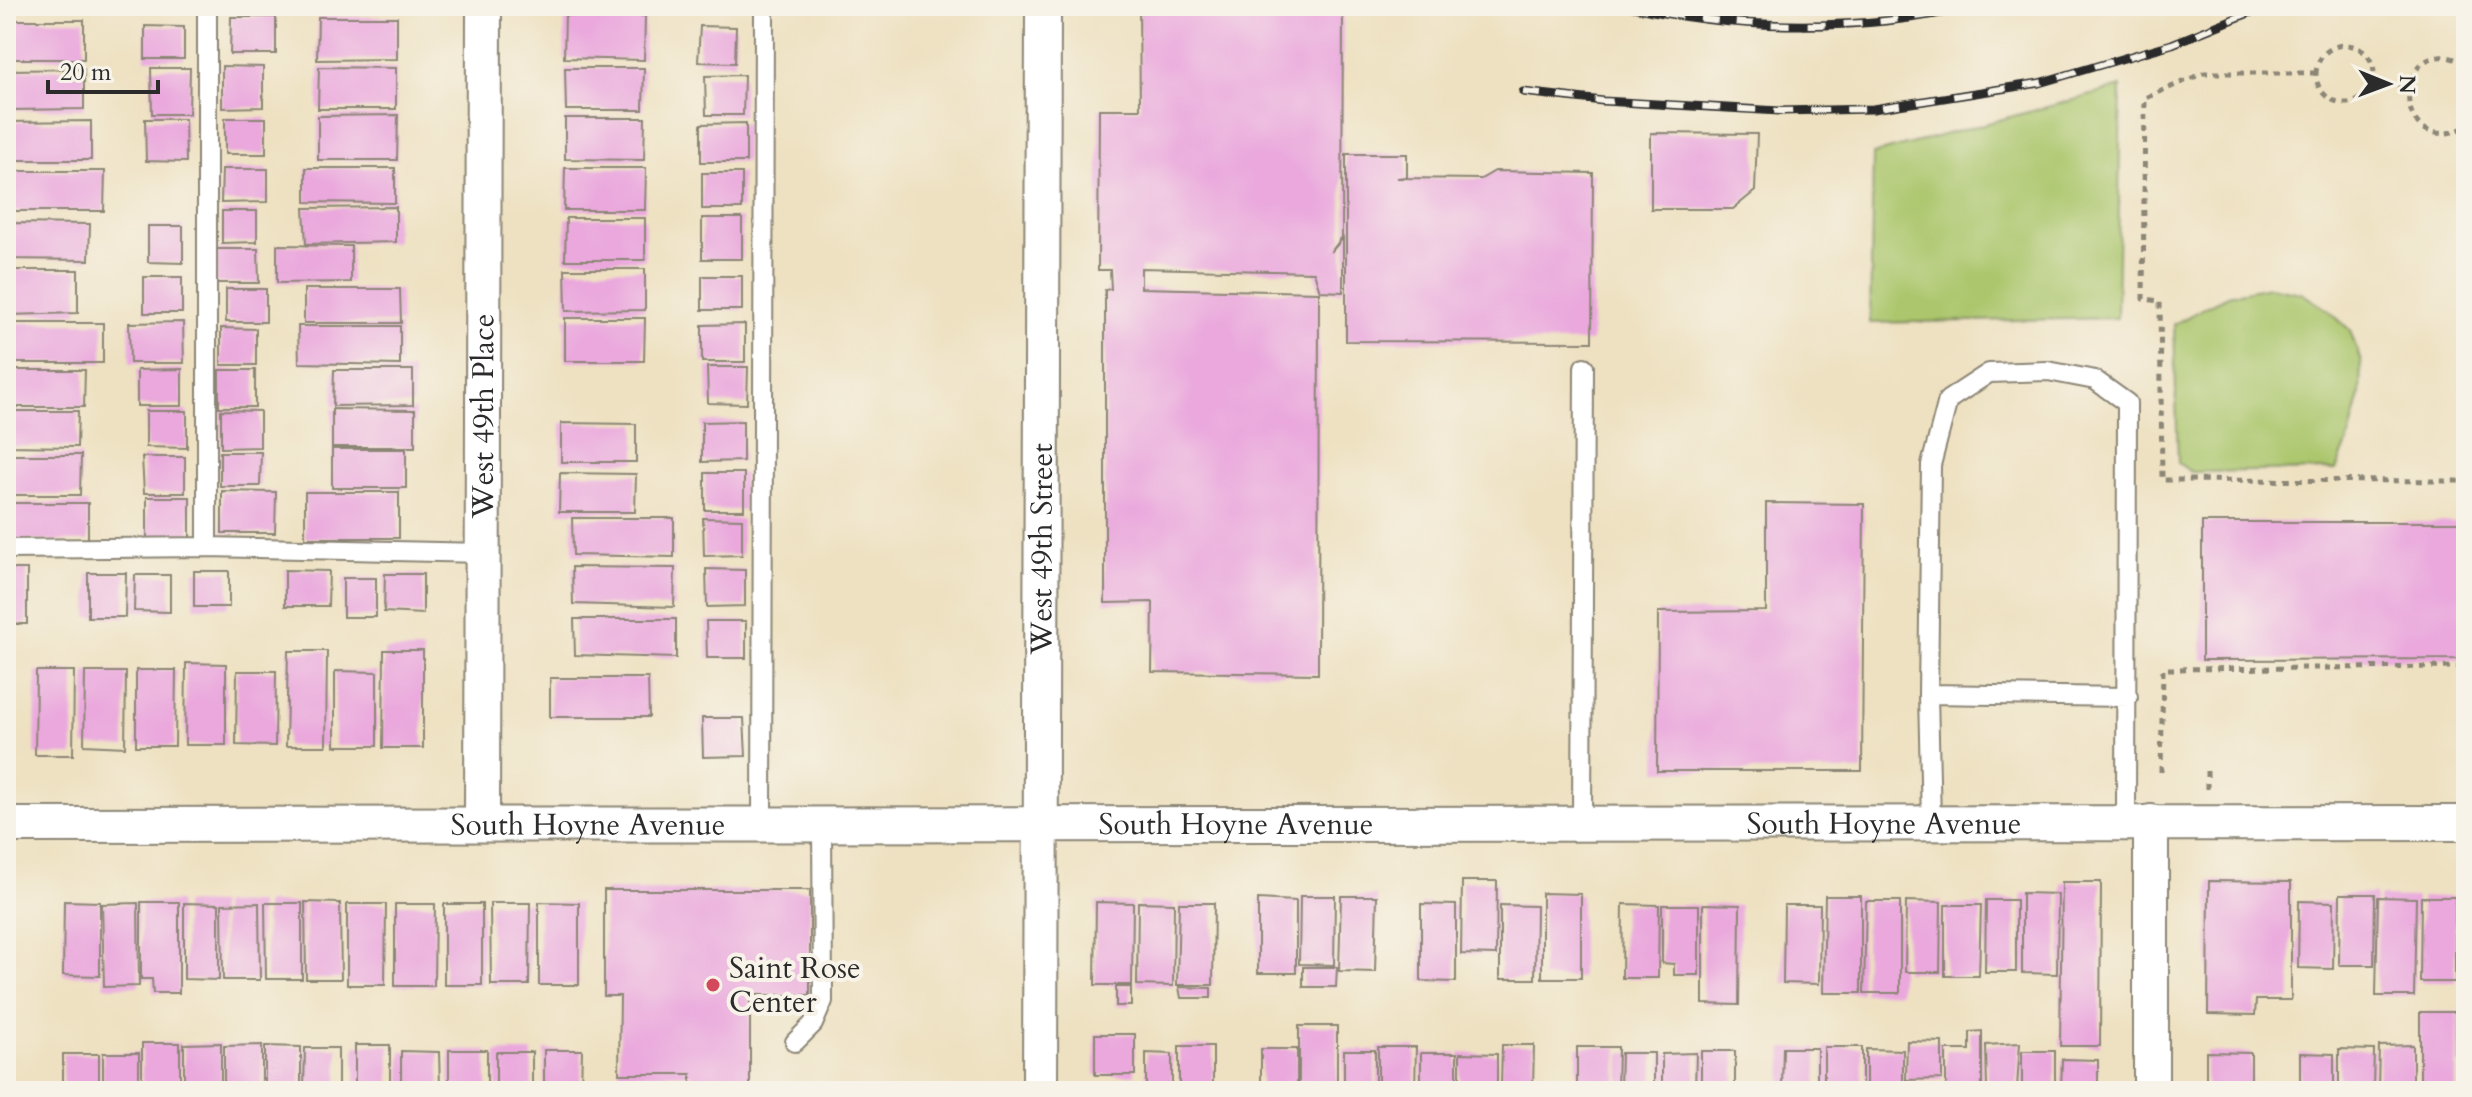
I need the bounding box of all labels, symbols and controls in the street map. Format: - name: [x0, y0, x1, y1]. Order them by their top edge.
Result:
- scale bar: [48, 44, 158, 94]
- north arrow: [2348, 44, 2428, 124]
- text: 20 m: [60, 56, 112, 89]
- text: N: [2392, 75, 2422, 94]
- street label: West 49th Place: [462, 314, 504, 519]
- street label: West 49th Street: [1021, 443, 1062, 656]
- street label: South Hoyne Avenue: [1099, 803, 1373, 845]
- street label: South Hoyne Avenue: [1747, 803, 2021, 844]
- street label: South Hoyne Avenue: [451, 804, 725, 845]
- place label: Saint Rose Center: [729, 948, 861, 1023]
- marker: Saint Rose Center: [704, 976, 722, 994]

